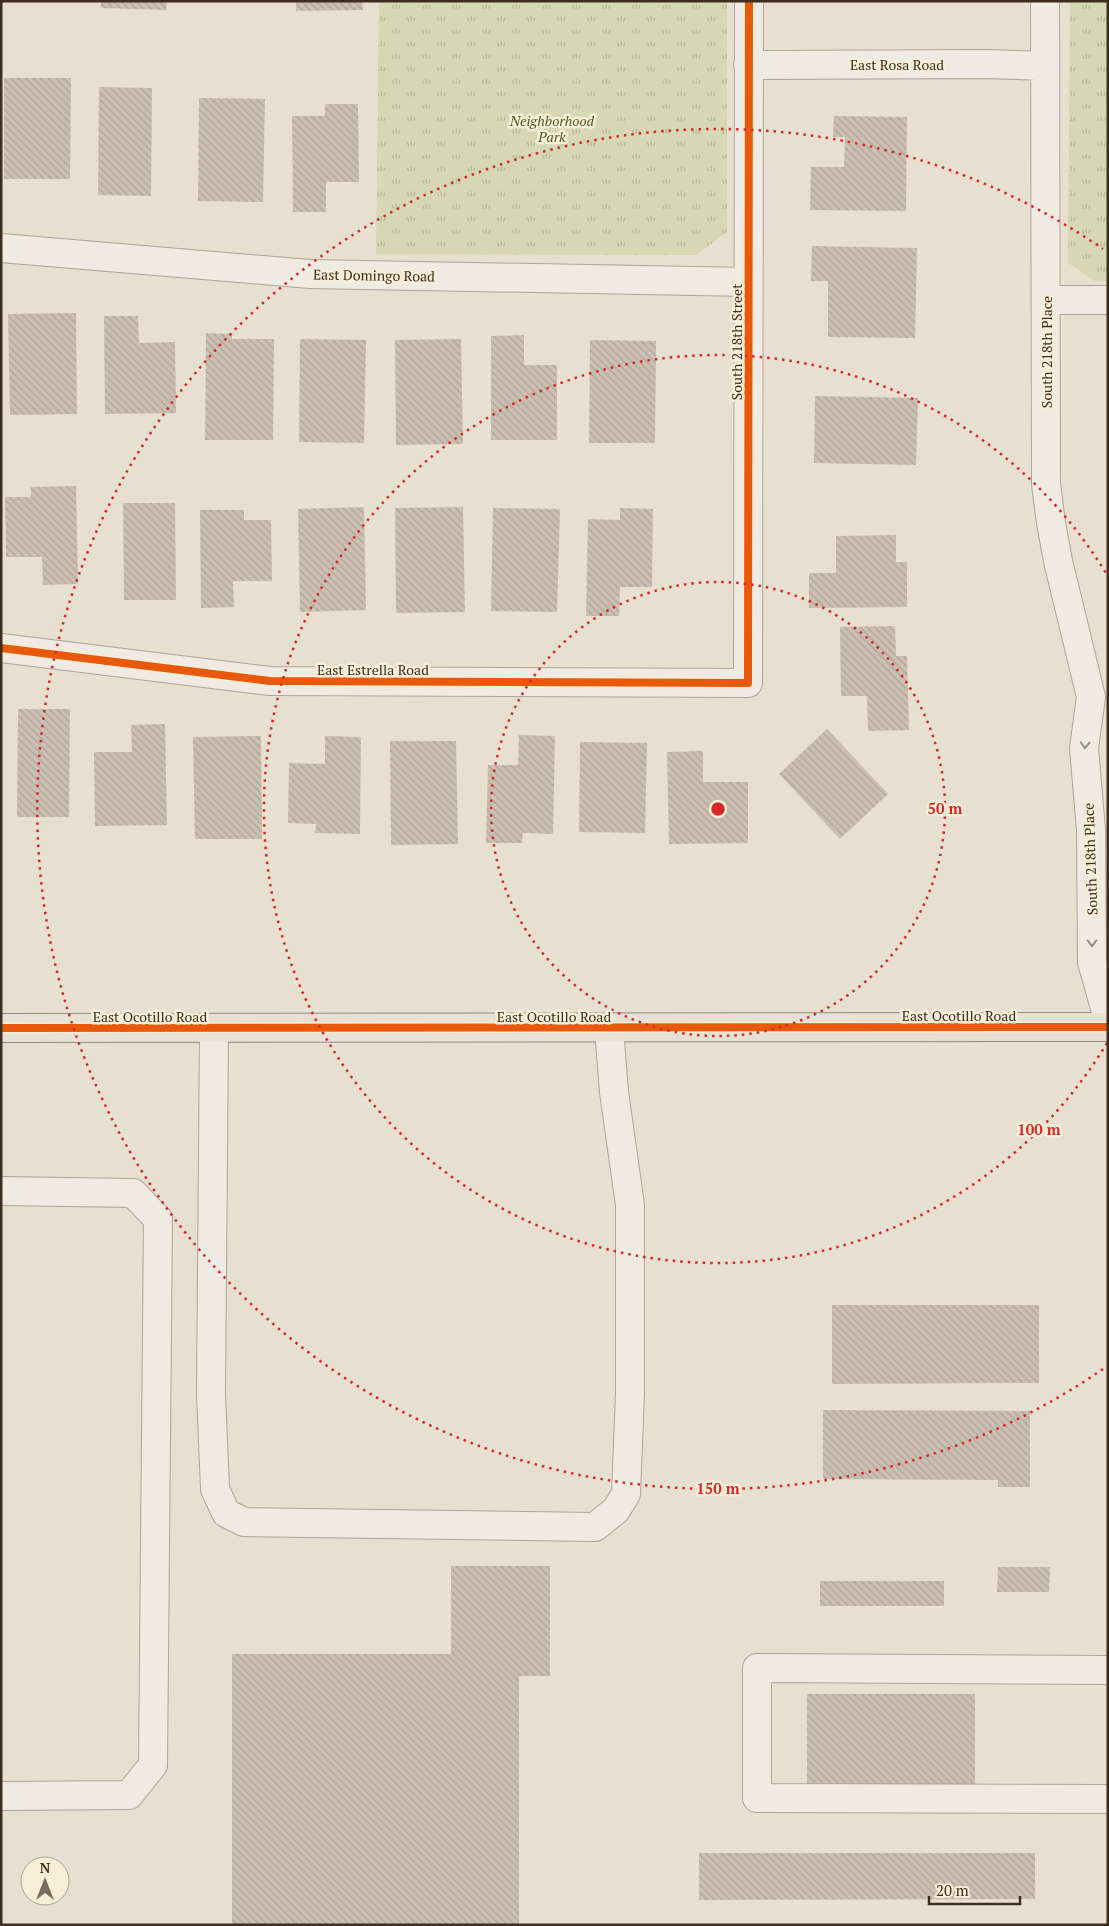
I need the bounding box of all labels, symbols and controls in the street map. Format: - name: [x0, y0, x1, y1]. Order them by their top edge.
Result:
- street label: East Rosa Road: [850, 55, 944, 74]
- park label: Neighborhood Park: [509, 111, 595, 146]
- street label: East Domingo Road: [313, 264, 435, 286]
- street label: South 218th Street: [727, 283, 746, 400]
- street label: South 218th Place: [1037, 296, 1056, 408]
- street label: East Estrella Road: [317, 660, 429, 679]
- one-way arrow: [1080, 742, 1091, 750]
- text: 50 m: [928, 798, 963, 818]
- centre of rings: [709, 800, 727, 818]
- street label: South 218th Place: [1079, 803, 1101, 915]
- one-way arrow: [1087, 939, 1097, 947]
- street label: East Ocotillo Road: [902, 1006, 1016, 1025]
- street label: East Ocotillo Road: [93, 1007, 207, 1026]
- street label: East Ocotillo Road: [497, 1007, 611, 1026]
- text: 100 m: [1017, 1119, 1061, 1139]
- text: 150 m: [696, 1478, 740, 1498]
- north arrow: [20, 1856, 70, 1906]
- text: N: [40, 1858, 51, 1877]
- scale bar: [929, 1874, 1020, 1906]
- text: 20 m: [936, 1880, 969, 1900]

